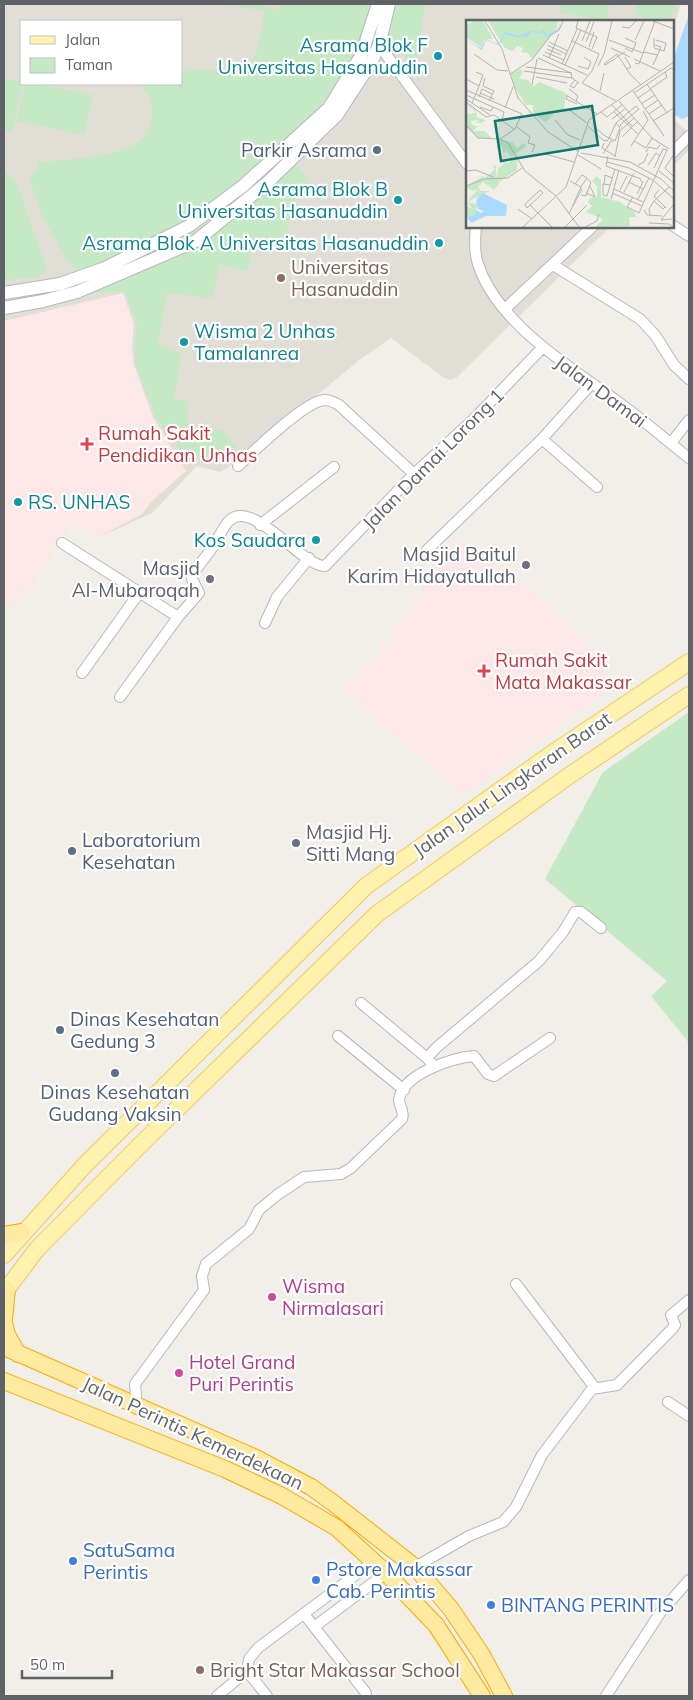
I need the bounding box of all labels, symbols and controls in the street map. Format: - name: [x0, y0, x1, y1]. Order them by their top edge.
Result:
- legend: [20, 20, 182, 85]
- inset map: [466, 20, 673, 228]
- text: Jalan: [65, 30, 100, 49]
- place label: Asrama Blok F Universitas Hasanuddin: [218, 33, 428, 79]
- marker: Asrama Blok F Universitas Hasanuddin: [432, 50, 444, 62]
- text: Taman: [65, 55, 113, 74]
- place label: Parkir Asrama: [241, 138, 367, 162]
- marker: Parkir Asrama: [371, 144, 383, 156]
- place label: Asrama Blok B Universitas Hasanuddin: [178, 177, 388, 223]
- marker: Asrama Blok B Universitas Hasanuddin: [392, 194, 404, 206]
- place label: Asrama Blok A Universitas Hasanuddin: [82, 231, 429, 255]
- marker: Asrama Blok A Universitas Hasanuddin: [433, 237, 445, 249]
- place label: Universitas Hasanuddin: [291, 255, 398, 301]
- marker: Universitas Hasanuddin: [275, 272, 287, 284]
- place label: Wisma 2 Unhas Tamalanrea: [194, 319, 335, 365]
- marker: Wisma 2 Unhas Tamalanrea: [178, 336, 190, 348]
- street label: Jalan Damai: [550, 350, 652, 432]
- street label: Jalan Damai Lorong 1: [357, 383, 509, 535]
- place label: Rumah Sakit Pendidikan Unhas: [98, 421, 257, 467]
- marker: Rumah Sakit Pendidikan Unhas: [80, 437, 94, 451]
- place label: RS. UNHAS: [28, 490, 130, 514]
- marker: RS. UNHAS: [12, 496, 24, 508]
- place label: Kos Saudara: [194, 528, 306, 552]
- marker: Kos Saudara: [310, 534, 322, 546]
- place label: Masjid Baitul Karim Hidayatullah: [347, 542, 516, 588]
- place label: Masjid Al-Mubaroqah: [72, 556, 200, 602]
- marker: Masjid Baitul Karim Hidayatullah: [520, 559, 532, 571]
- marker: Masjid Al-Mubaroqah: [204, 573, 216, 585]
- place label: Rumah Sakit Mata Makassar: [495, 648, 632, 694]
- marker: Rumah Sakit Mata Makassar: [477, 664, 491, 678]
- street label: Jalan Jalur Lingkaran Barat: [408, 706, 616, 862]
- place label: Masjid Hj. Sitti Mang: [306, 820, 395, 866]
- place label: Laboratorium Kesehatan: [82, 828, 201, 874]
- marker: Masjid Hj. Sitti Mang: [290, 837, 302, 849]
- marker: Laboratorium Kesehatan: [66, 845, 78, 857]
- place label: Dinas Kesehatan Gedung 3: [70, 1007, 219, 1053]
- marker: Dinas Kesehatan Gedung 3: [54, 1024, 66, 1036]
- marker: Dinas Kesehatan Gudang Vaksin: [109, 1067, 121, 1079]
- place label: Dinas Kesehatan Gudang Vaksin: [40, 1080, 190, 1126]
- place label: Wisma Nirmalasari: [282, 1274, 384, 1320]
- marker: Wisma Nirmalasari: [266, 1291, 278, 1303]
- place label: Hotel Grand Puri Perintis: [189, 1350, 295, 1396]
- marker: Hotel Grand Puri Perintis: [173, 1367, 185, 1379]
- street label: Jalan Perintis Kemerdekaan: [79, 1371, 307, 1495]
- place label: SatuSama Perintis: [83, 1538, 175, 1584]
- marker: SatuSama Perintis: [67, 1555, 79, 1567]
- place label: Pstore Makassar Cab. Perintis: [326, 1557, 473, 1603]
- marker: Pstore Makassar Cab. Perintis: [310, 1574, 322, 1586]
- place label: BINTANG PERINTIS: [501, 1593, 674, 1617]
- marker: BINTANG PERINTIS: [485, 1599, 497, 1611]
- scale bar: [22, 1648, 112, 1680]
- text: 50 m: [30, 1655, 65, 1674]
- place label: Bright Star Makassar School: [210, 1658, 460, 1682]
- marker: Bright Star Makassar School: [194, 1664, 206, 1676]

